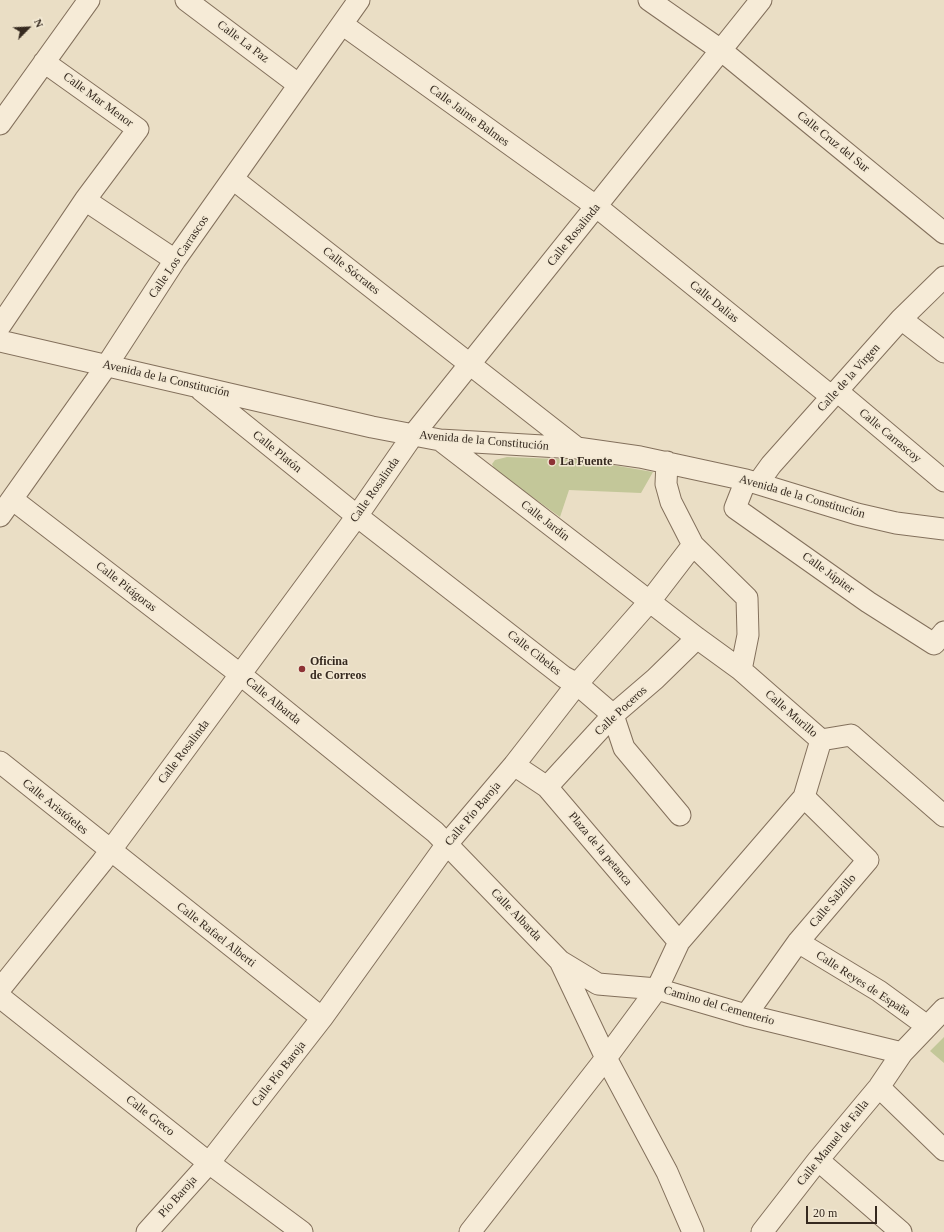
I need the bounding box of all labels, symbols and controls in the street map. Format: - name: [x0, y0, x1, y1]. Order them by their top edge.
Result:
- north arrow: [8, 8, 48, 48]
- text: N: [32, 17, 46, 29]
- street label: Calle La Paz: [214, 18, 272, 66]
- street label: Calle Mar Menor: [60, 70, 136, 130]
- street label: Calle Jaime Balmes: [426, 82, 512, 150]
- street label: Calle Cruz del Sur: [794, 108, 872, 176]
- street label: Calle Rosalinda: [544, 201, 604, 269]
- street label: Calle Los Carrascos: [146, 213, 212, 301]
- street label: Calle Sócrates: [319, 244, 383, 298]
- street label: Calle Dalias: [687, 278, 741, 326]
- street label: Calle de la Virgen: [815, 341, 883, 415]
- street label: Avenida de la Constitución: [101, 357, 231, 401]
- street label: Calle Carrascoy: [856, 406, 924, 466]
- street label: Calle Platón: [250, 428, 304, 476]
- street label: Avenida de la Constitución: [419, 428, 549, 454]
- street label: Calle Rosalinda: [347, 455, 403, 525]
- place label: La Fuente: [560, 455, 612, 469]
- marker: La Fuente: [547, 457, 557, 467]
- street label: Avenida de la Constitución: [737, 472, 867, 522]
- street label: Calle Jardín: [518, 498, 572, 544]
- street label: Calle Júpiter: [799, 549, 857, 597]
- street label: Calle Pitágoras: [93, 559, 159, 615]
- street label: Calle Cibeles: [504, 628, 564, 678]
- place label: Oficina de Correos: [310, 655, 366, 683]
- marker: Oficina de Correos: [297, 664, 307, 674]
- street label: Calle Albarda: [242, 674, 304, 728]
- street label: Calle Poceros: [592, 683, 650, 739]
- street label: Calle Murillo: [762, 687, 820, 741]
- street label: Calle Rosalinda: [155, 717, 213, 787]
- street label: Calle Aristóteles: [19, 776, 91, 838]
- street label: Calle Pío Baroja: [442, 779, 504, 849]
- street label: Plaza de la petanca: [565, 809, 635, 889]
- street label: Calle Salzillo: [807, 871, 859, 931]
- street label: Calle Albarda: [488, 886, 544, 944]
- street label: Calle Rafael Alberti: [173, 900, 259, 970]
- street label: Calle Reyes de España: [813, 948, 913, 1020]
- street label: Camino del Cementerio: [662, 983, 776, 1029]
- street label: Calle Pío Baroja: [249, 1038, 309, 1110]
- street label: Calle Greco: [123, 1093, 177, 1139]
- street label: Calle Manuel de Falla: [794, 1097, 872, 1189]
- street label: Pío Baroja: [156, 1173, 200, 1221]
- scale bar: [808, 1198, 879, 1224]
- text: 20 m: [813, 1206, 837, 1220]

